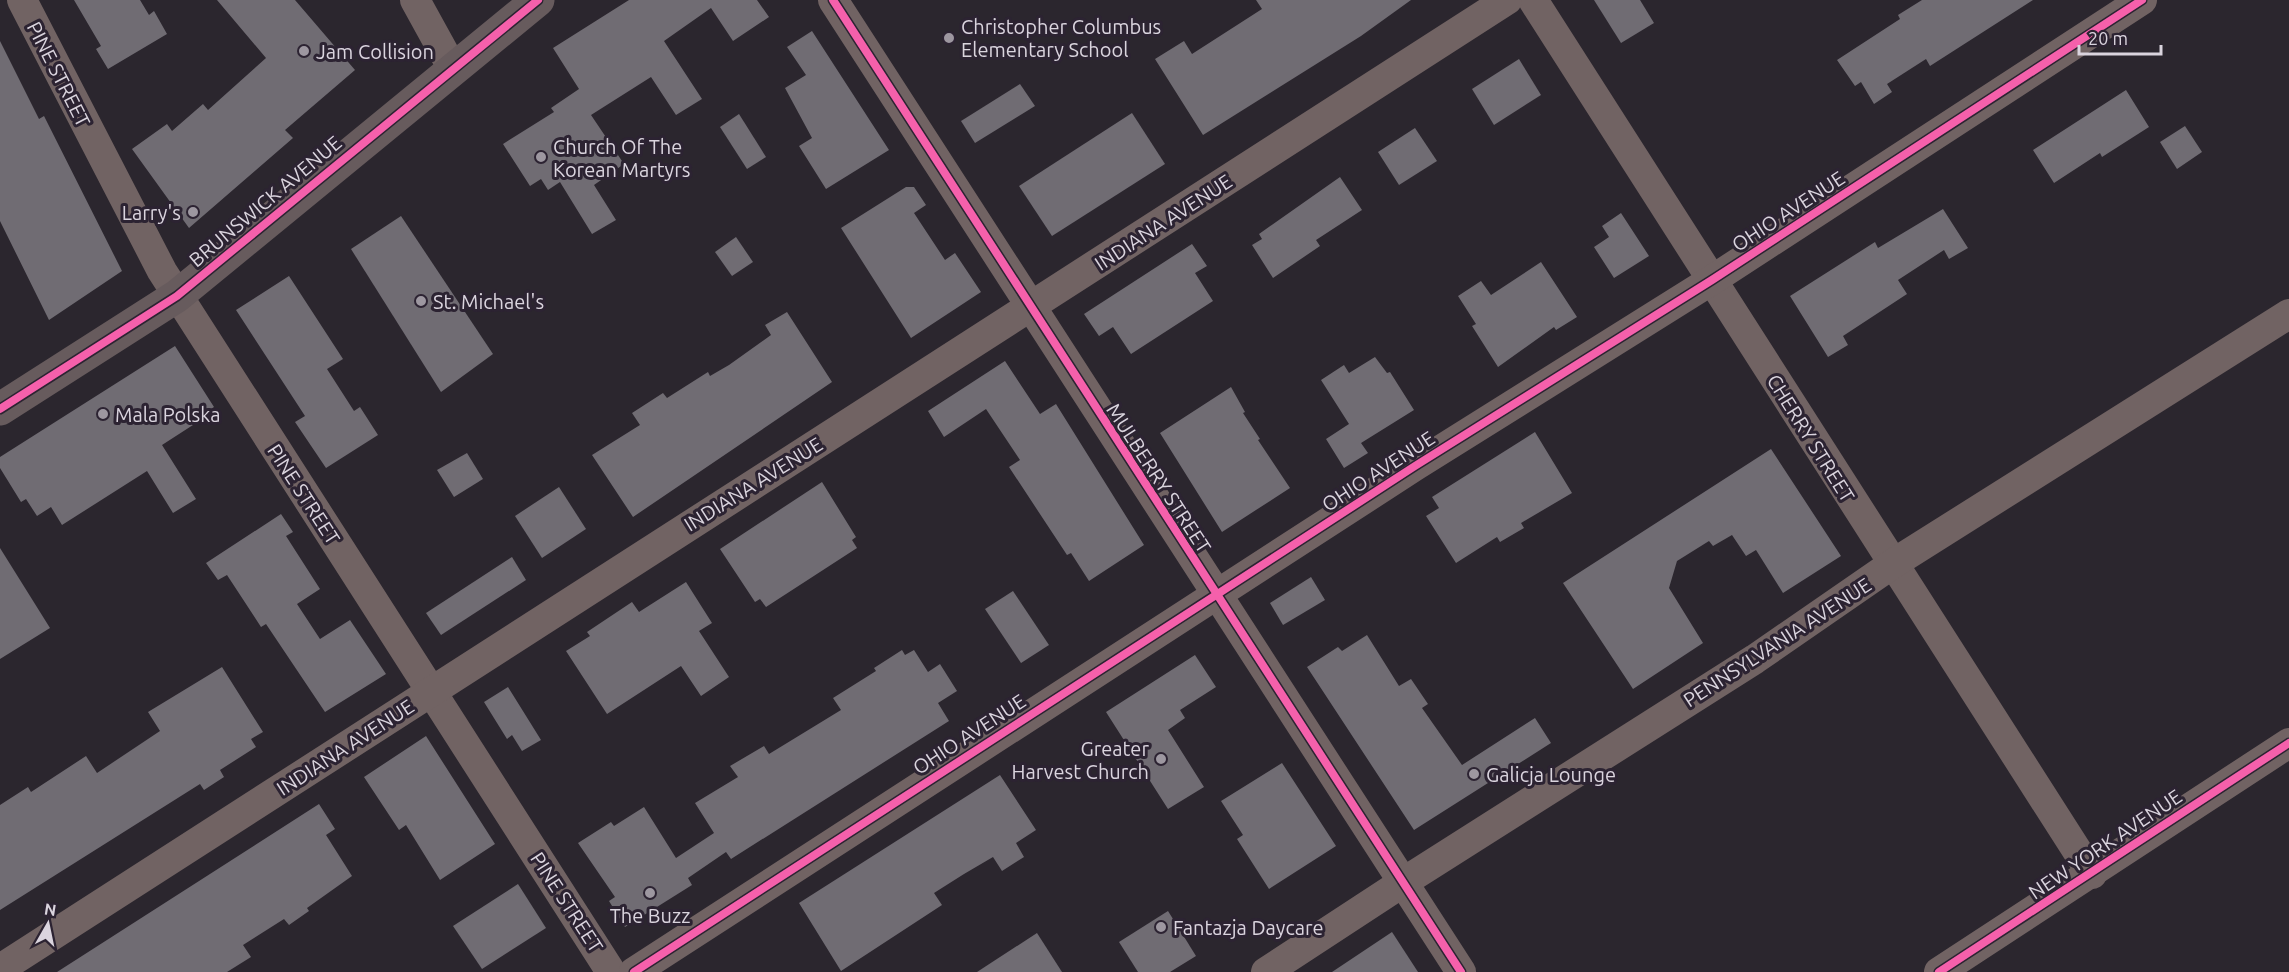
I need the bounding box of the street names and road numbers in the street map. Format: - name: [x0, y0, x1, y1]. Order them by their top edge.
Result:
- street label: PINE STREET: [23, 18, 95, 130]
- street label: BRUNSWICK AVENUE: [184, 131, 346, 271]
- street label: OHIO AVENUE: [1727, 166, 1849, 256]
- street label: INDIANA AVENUE: [1090, 169, 1236, 275]
- street label: CHERRY STREET: [1763, 370, 1859, 506]
- street label: MULBERRY STREET: [1102, 399, 1216, 557]
- street label: OHIO AVENUE: [1317, 426, 1439, 516]
- street label: INDIANA AVENUE: [680, 432, 826, 536]
- street label: PINE STREET: [263, 440, 345, 548]
- street label: PENNSYLVANIA AVENUE: [1679, 573, 1875, 711]
- street label: OHIO AVENUE: [908, 689, 1030, 779]
- street label: INDIANA AVENUE: [272, 694, 418, 800]
- street label: NEW YORK AVENUE: [2024, 784, 2186, 904]
- street label: PINE STREET: [526, 848, 608, 956]

